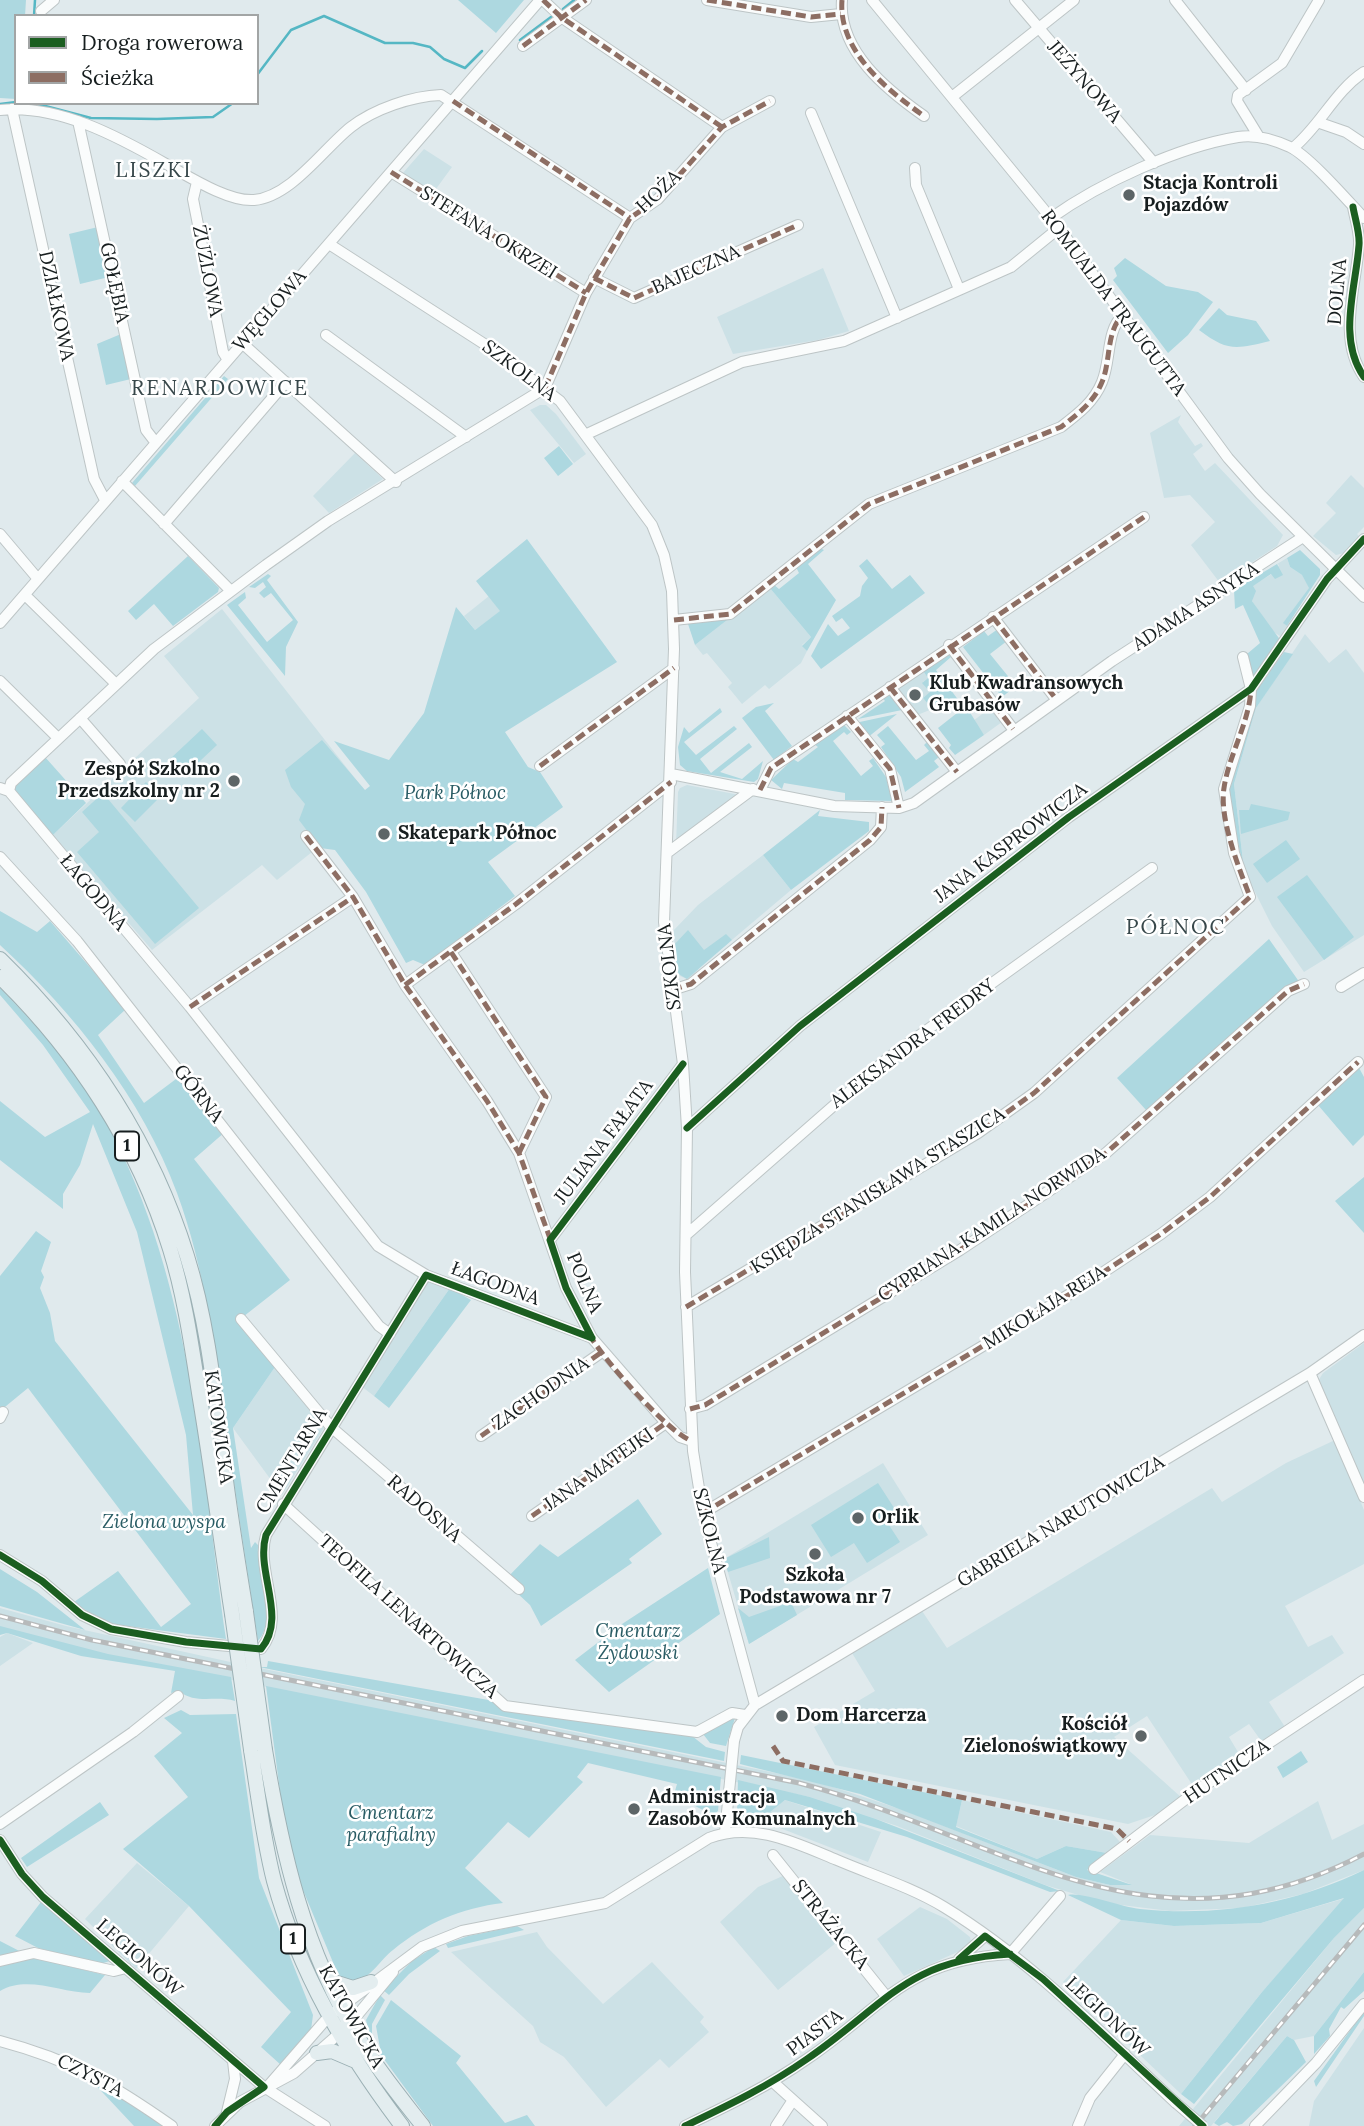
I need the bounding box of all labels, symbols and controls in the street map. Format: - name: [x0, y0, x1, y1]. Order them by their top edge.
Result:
- legend: [14, 14, 259, 105]
- text: Droga rowerowa: [81, 29, 243, 56]
- street label: JEŻYNOWA: [1042, 36, 1126, 128]
- text: Ścieżka: [81, 64, 154, 91]
- district label: LISZKI: [116, 158, 192, 184]
- street label: HOŻA: [632, 166, 686, 218]
- place label: Stacja Kontroli Pojazdów: [1143, 173, 1278, 217]
- street label: STEFANA OKRZEI: [415, 182, 561, 284]
- marker: Stacja Kontroli Pojazdów: [1121, 187, 1137, 203]
- street label: ROMUALDA TRAUGUTTA: [1036, 206, 1190, 400]
- street label: ŻUŻLOWA: [187, 223, 227, 319]
- street label: BAJECZNA: [648, 240, 744, 300]
- street label: GOŁĘBIA: [94, 241, 134, 325]
- street label: DZIAŁKOWA: [33, 249, 79, 363]
- street label: DOLNA: [1324, 258, 1352, 326]
- street label: WĘGLOWA: [228, 266, 312, 356]
- street label: SZKOLNA: [477, 336, 561, 406]
- district label: RENARDOWICE: [132, 376, 308, 402]
- street label: ADAMA ASNYKA: [1129, 558, 1263, 656]
- place label: Klub Kwadransowych Grubasów: [929, 673, 1123, 717]
- marker: Klub Kwadransowych Grubasów: [907, 687, 923, 703]
- place label: Zespół Szkolno Przedszkolny nr 2: [57, 759, 220, 803]
- marker: Zespół Szkolno Przedszkolny nr 2: [226, 773, 242, 789]
- street label: JANA KASPROWICZA: [930, 778, 1092, 908]
- park label: Park Północ: [404, 783, 506, 805]
- place label: Skatepark Północ: [398, 823, 557, 845]
- marker: Skatepark Północ: [376, 826, 392, 842]
- street label: ŁAGODNA: [55, 850, 131, 936]
- district label: PÓŁNOC: [1126, 915, 1226, 941]
- street label: SZKOLNA: [653, 922, 687, 1012]
- street label: ALEKSANDRA FREDRY: [826, 975, 1000, 1113]
- street label: GÓRNA: [168, 1060, 228, 1128]
- street label: JULIANA FAŁATA: [550, 1075, 658, 1209]
- street label: KSIĘDZA STANISŁAWA STASZICA: [747, 1103, 1009, 1279]
- road number: 1: [115, 1132, 139, 1161]
- street label: CYPRIANA KAMILA NORWIDA: [874, 1143, 1110, 1307]
- street label: POLNA: [561, 1249, 607, 1317]
- street label: ŁAGODNA: [448, 1257, 542, 1311]
- street label: MIKOŁAJA REJA: [979, 1261, 1111, 1355]
- street label: ZACHODNIA: [488, 1352, 594, 1436]
- street label: KATOWICKA: [199, 1369, 237, 1485]
- street label: CMENTARNA: [252, 1404, 332, 1518]
- street label: JANA MATEJKI: [540, 1424, 658, 1516]
- street label: GABRIELA NARUTOWICZA: [953, 1451, 1169, 1593]
- street label: RADOSNA: [382, 1470, 466, 1548]
- street label: SZKOLNA: [687, 1486, 731, 1576]
- place label: Orlik: [872, 1507, 919, 1529]
- marker: Orlik: [850, 1510, 866, 1526]
- park label: Zielona wyspa: [102, 1512, 226, 1534]
- street label: TEOFILA LENARTOWICZA: [314, 1530, 502, 1704]
- marker: Szkoła Podstawowa nr 7: [807, 1546, 823, 1562]
- place label: Szkoła Podstawowa nr 7: [739, 1565, 891, 1609]
- park label: Cmentarz Żydowski: [595, 1621, 681, 1665]
- place label: Dom Harcerza: [796, 1705, 927, 1727]
- marker: Dom Harcerza: [774, 1708, 790, 1724]
- place label: Kościół Zielonoświątkowy: [964, 1714, 1127, 1758]
- marker: Kościół Zielonoświątkowy: [1133, 1728, 1149, 1744]
- street label: HUTNICZA: [1180, 1735, 1274, 1809]
- place label: Administracja Zasobów Komunalnych: [648, 1787, 856, 1831]
- marker: Administracja Zasobów Komunalnych: [626, 1801, 642, 1817]
- park label: Cmentarz parafialny: [346, 1803, 436, 1847]
- street label: STRAŻACKA: [787, 1875, 873, 1975]
- street label: LEGIONÓW: [91, 1914, 187, 2002]
- road number: 1: [281, 1924, 305, 1954]
- street label: KATOWICKA: [313, 1961, 389, 2073]
- street label: LEGIONÓW: [1060, 1972, 1154, 2062]
- street label: PIASTA: [783, 2005, 847, 2061]
- street label: CZYSTA: [53, 2050, 127, 2102]

